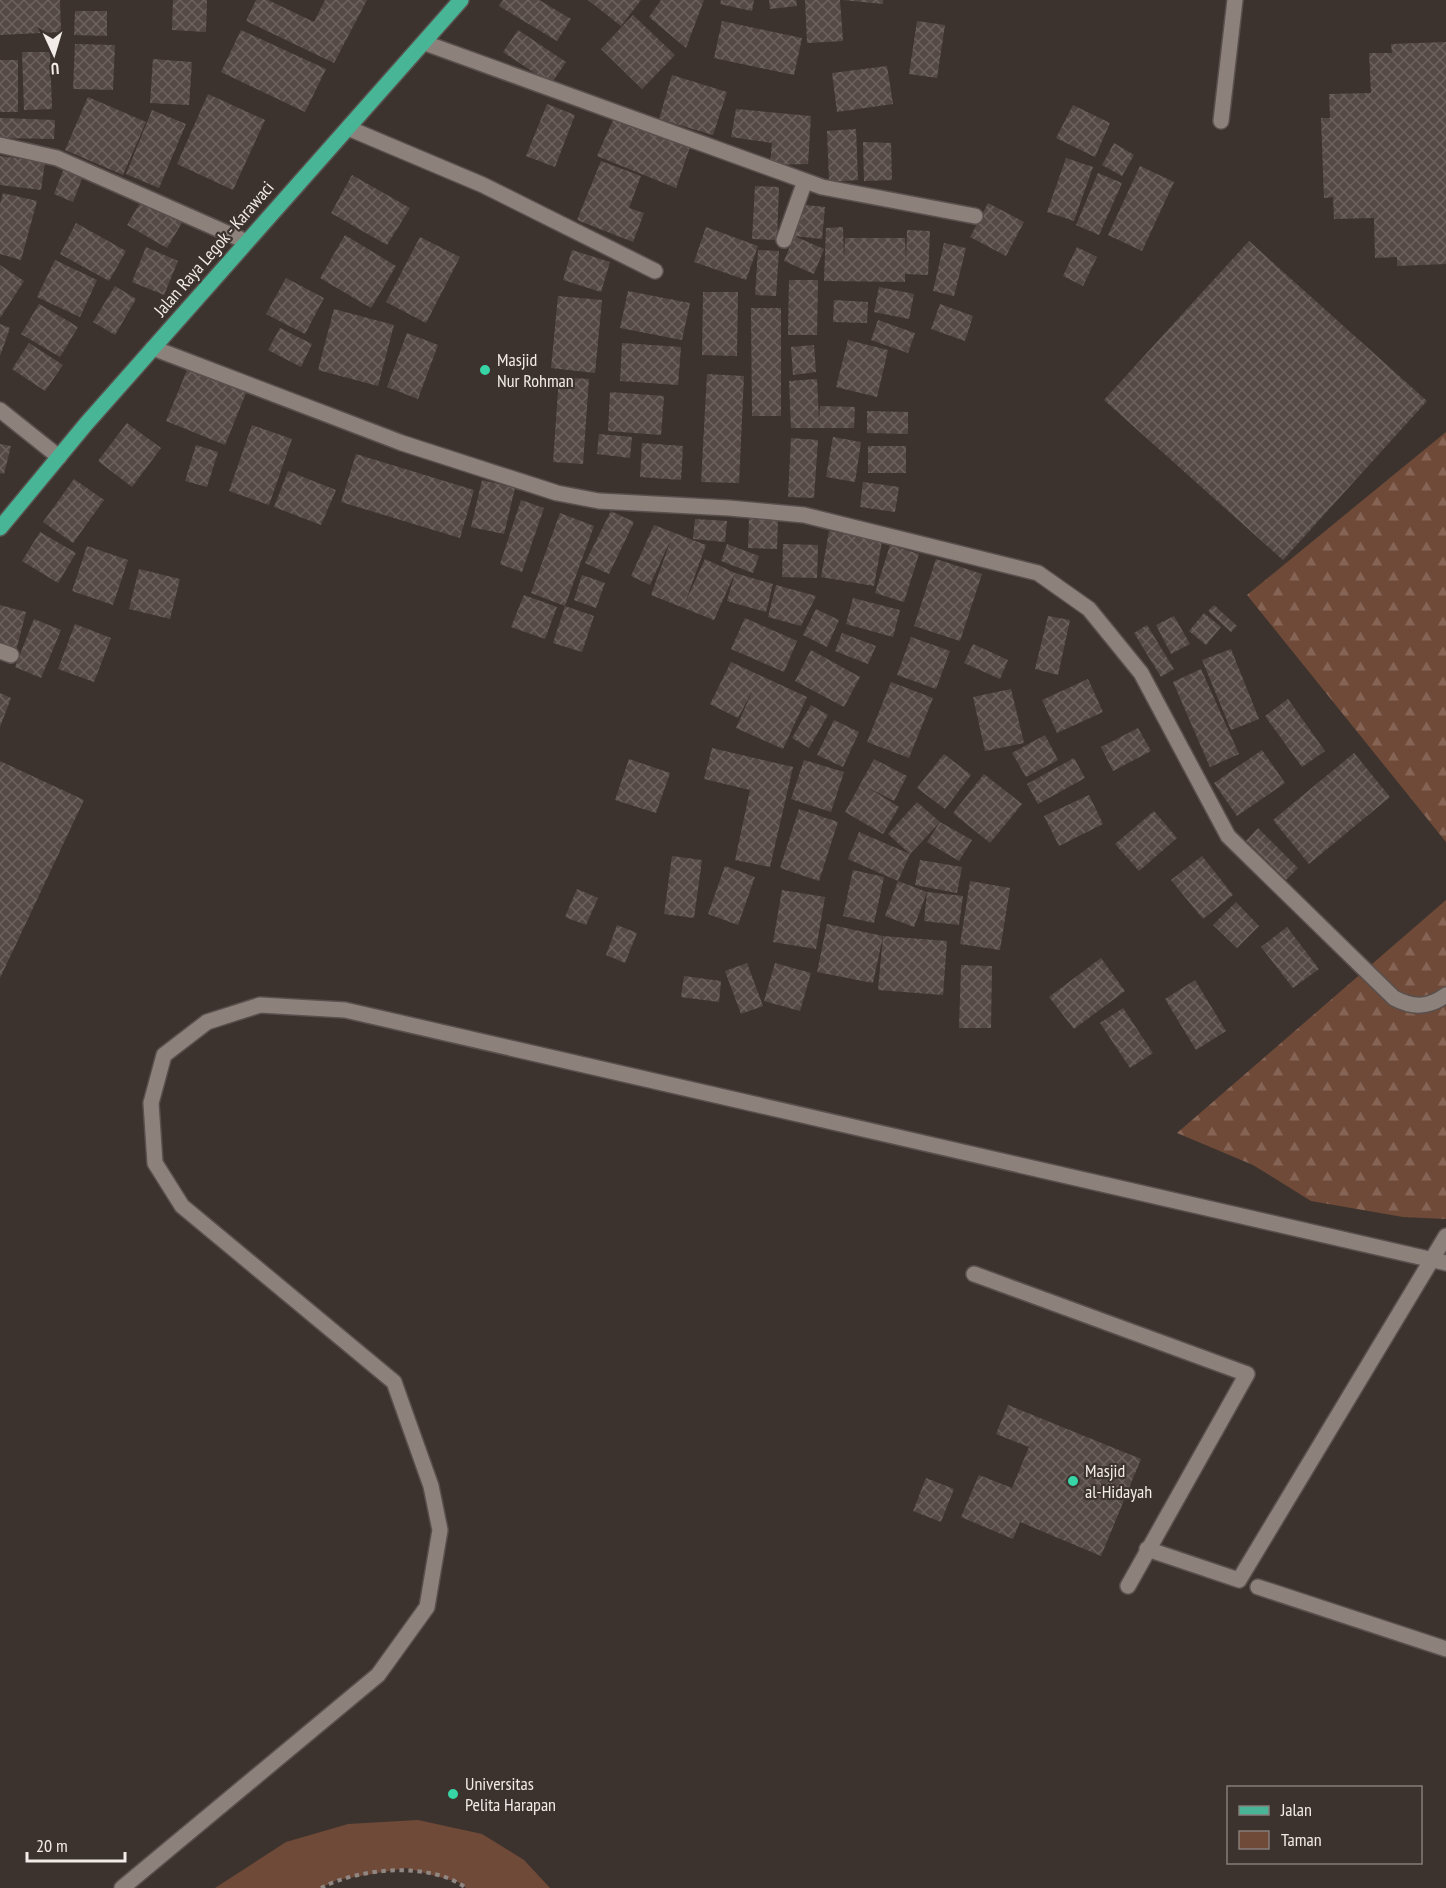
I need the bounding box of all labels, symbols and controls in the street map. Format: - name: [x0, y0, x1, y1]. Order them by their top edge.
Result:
- north arrow: [24, 24, 84, 84]
- text: U: [50, 59, 60, 79]
- street label: Jalan Raya Legok - Karawaci: [148, 176, 279, 322]
- place label: Masjid Nur Rohman: [497, 348, 574, 392]
- marker: Masjid Nur Rohman: [478, 363, 492, 377]
- place label: Masjid al-Hidayah: [1085, 1459, 1152, 1503]
- marker: Masjid al-Hidayah: [1066, 1474, 1080, 1488]
- place label: Universitas Pelita Harapan: [465, 1772, 556, 1816]
- legend: [1227, 1786, 1422, 1864]
- marker: Universitas Pelita Harapan: [446, 1787, 460, 1801]
- text: Jalan: [1280, 1798, 1312, 1821]
- scale bar: [27, 1825, 124, 1863]
- text: Taman: [1281, 1828, 1322, 1851]
- text: 20 m: [36, 1834, 68, 1857]

